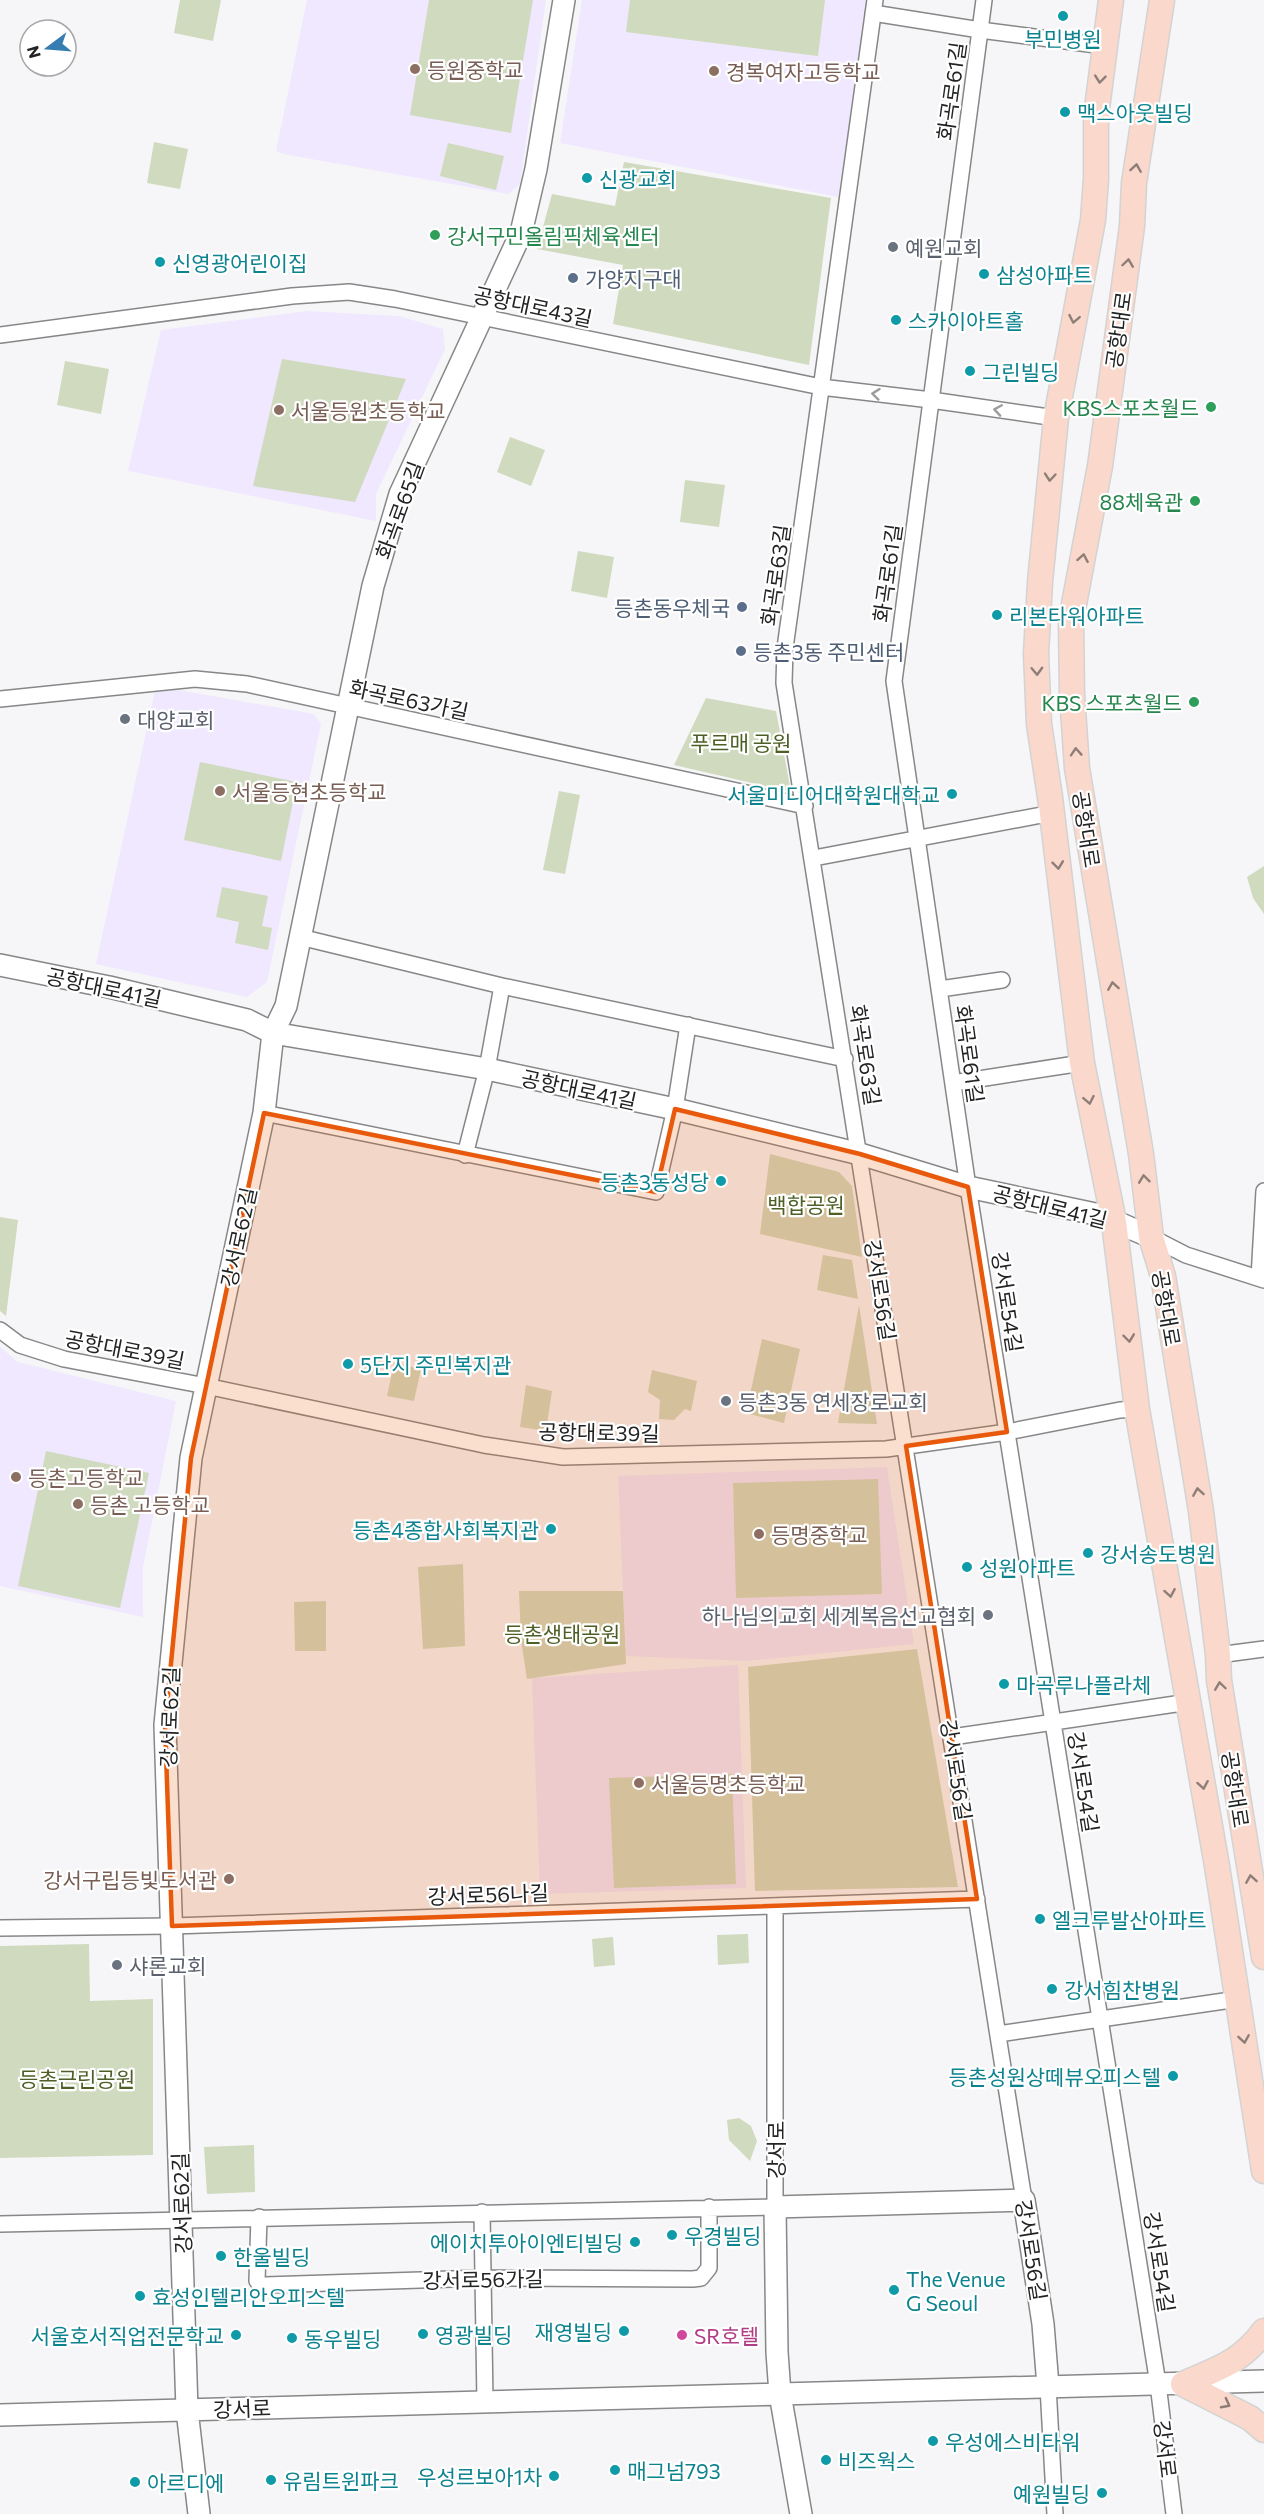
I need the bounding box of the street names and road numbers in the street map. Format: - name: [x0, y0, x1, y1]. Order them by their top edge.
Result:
- street label: 화곡로61길: [932, 40, 970, 142]
- street label: 공항대로43길: [471, 281, 595, 331]
- street label: 공항대로: [1100, 290, 1136, 370]
- street label: 화곡로65길: [370, 458, 428, 562]
- street label: 화곡로61길: [868, 522, 906, 624]
- street label: 화곡로63길: [756, 523, 794, 627]
- street label: 화곡로63가길: [347, 674, 471, 724]
- street label: 공항대로: [1069, 789, 1105, 869]
- street label: 공항대로41길: [44, 963, 164, 1011]
- street label: 화곡로63길: [846, 1003, 886, 1107]
- street label: 화곡로61길: [951, 1003, 989, 1105]
- street label: 공항대로41길: [519, 1065, 639, 1113]
- street label: 공항대로41길: [990, 1180, 1110, 1232]
- street label: 강서로62길: [215, 1185, 261, 1289]
- street label: 강서로56길: [861, 1238, 901, 1342]
- street label: 강서로54길: [988, 1250, 1028, 1354]
- street label: 공항대로: [1148, 1268, 1186, 1348]
- street label: 공항대로39길: [63, 1325, 187, 1373]
- street label: 공항대로39길: [538, 1418, 660, 1446]
- street label: 강서로62길: [155, 1666, 183, 1768]
- street label: 강서로56길: [937, 1718, 977, 1822]
- street label: 강서로54길: [1064, 1730, 1104, 1834]
- street label: 공항대로: [1218, 1749, 1254, 1829]
- street label: 강서로56나길: [427, 1879, 549, 1909]
- street label: 강서로: [763, 2121, 788, 2179]
- street label: 강서로62길: [167, 2152, 195, 2254]
- street label: 강서로56길: [1012, 2198, 1052, 2302]
- street label: 강서로54길: [1140, 2210, 1180, 2314]
- street label: 강서로56가길: [422, 2265, 544, 2293]
- street label: 강서로: [213, 2394, 271, 2422]
- street label: 강서로: [1150, 2419, 1182, 2479]

